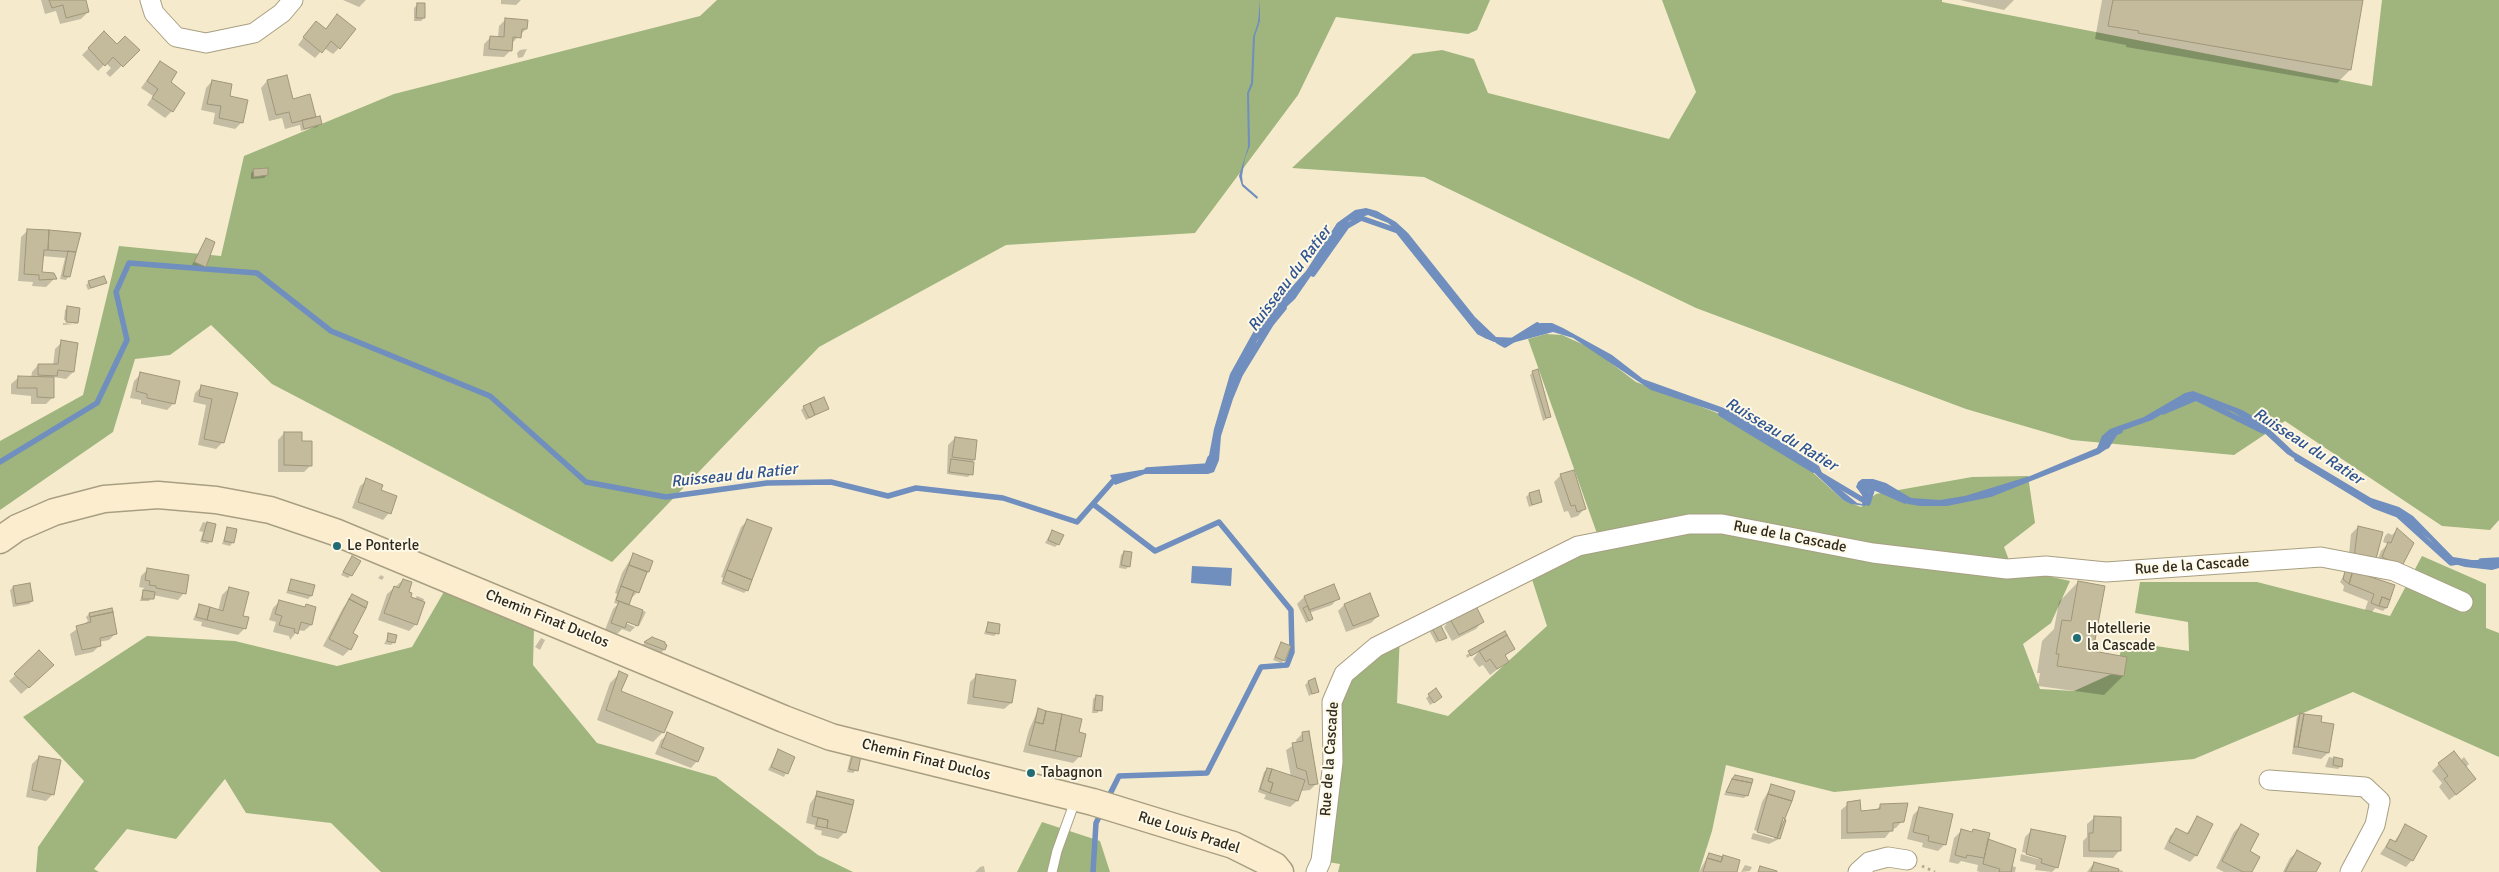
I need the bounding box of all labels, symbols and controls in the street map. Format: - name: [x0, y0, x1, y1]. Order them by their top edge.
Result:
- water label: Ruisseau du Ratier: [1244, 223, 1336, 335]
- water label: Ruisseau du Ratier: [1722, 394, 1840, 476]
- water label: Ruisseau du Ratier: [2250, 404, 2366, 490]
- water label: Ruisseau du Ratier: [670, 460, 798, 492]
- street label: Rue de la Cascade: [1732, 517, 1848, 557]
- place label: Le Ponterle: [347, 537, 419, 555]
- marker: Le Ponterle: [331, 540, 343, 552]
- street label: Rue de la Cascade: [2134, 553, 2250, 579]
- street label: Chemin Finat Duclos: [482, 586, 612, 652]
- place label: Hotellerie la Cascade: [2087, 620, 2156, 655]
- marker: Hotellerie la Cascade: [2071, 632, 2083, 644]
- street label: Rue de la Cascade: [1317, 701, 1343, 817]
- street label: Chemin Finat Duclos: [860, 735, 992, 785]
- place label: Tabagnon: [1041, 764, 1102, 782]
- marker: Tabagnon: [1025, 767, 1037, 779]
- street label: Rue Louis Pradel: [1136, 808, 1242, 858]

